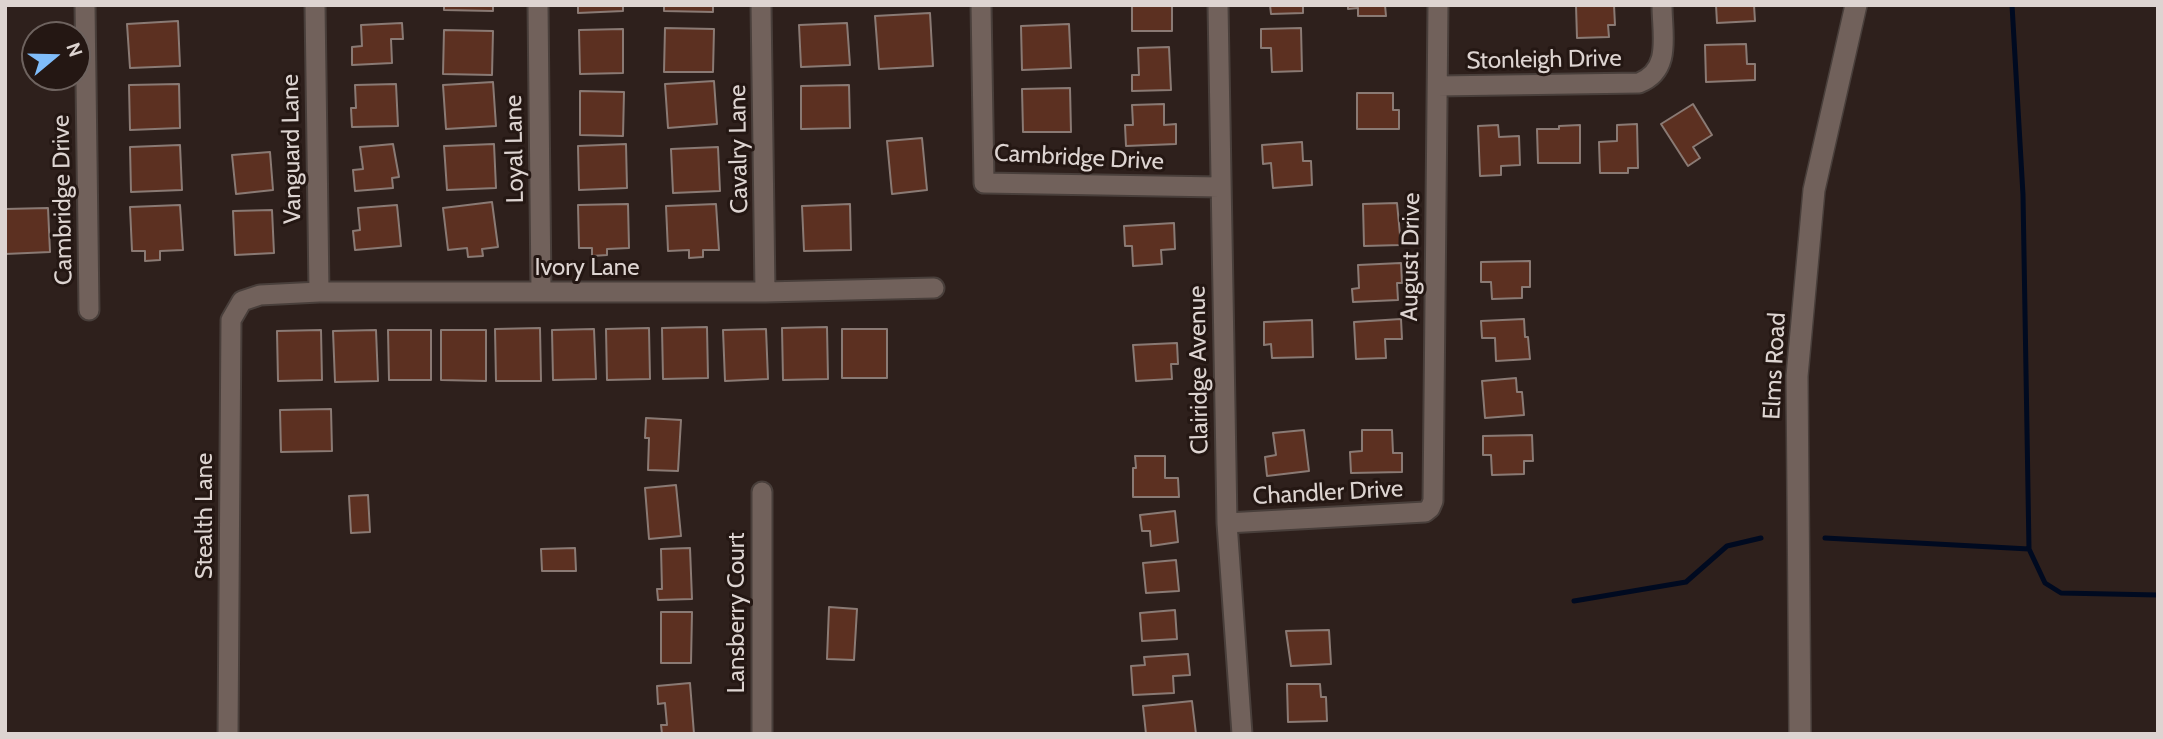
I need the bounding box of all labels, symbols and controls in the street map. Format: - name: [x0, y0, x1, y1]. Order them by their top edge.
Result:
- north arrow: [21, 21, 91, 91]
- text: N: [61, 40, 87, 60]
- street label: Stonleigh Drive: [1466, 44, 1622, 76]
- street label: Vanguard Lane: [276, 74, 308, 224]
- street label: Cavalry Lane: [723, 84, 755, 214]
- street label: Loyal Lane: [500, 94, 530, 204]
- street label: Cambridge Drive: [47, 115, 79, 285]
- street label: Cambridge Drive: [993, 139, 1165, 177]
- street label: August Drive: [1395, 192, 1427, 322]
- street label: Ivory Lane: [534, 254, 640, 282]
- street label: Clairidge Avenue: [1183, 285, 1215, 455]
- street label: Elms Road: [1758, 312, 1792, 420]
- street label: Stealth Lane: [191, 453, 219, 579]
- street label: Chandler Drive: [1252, 475, 1404, 511]
- street label: Lansberry Court: [723, 532, 751, 694]

